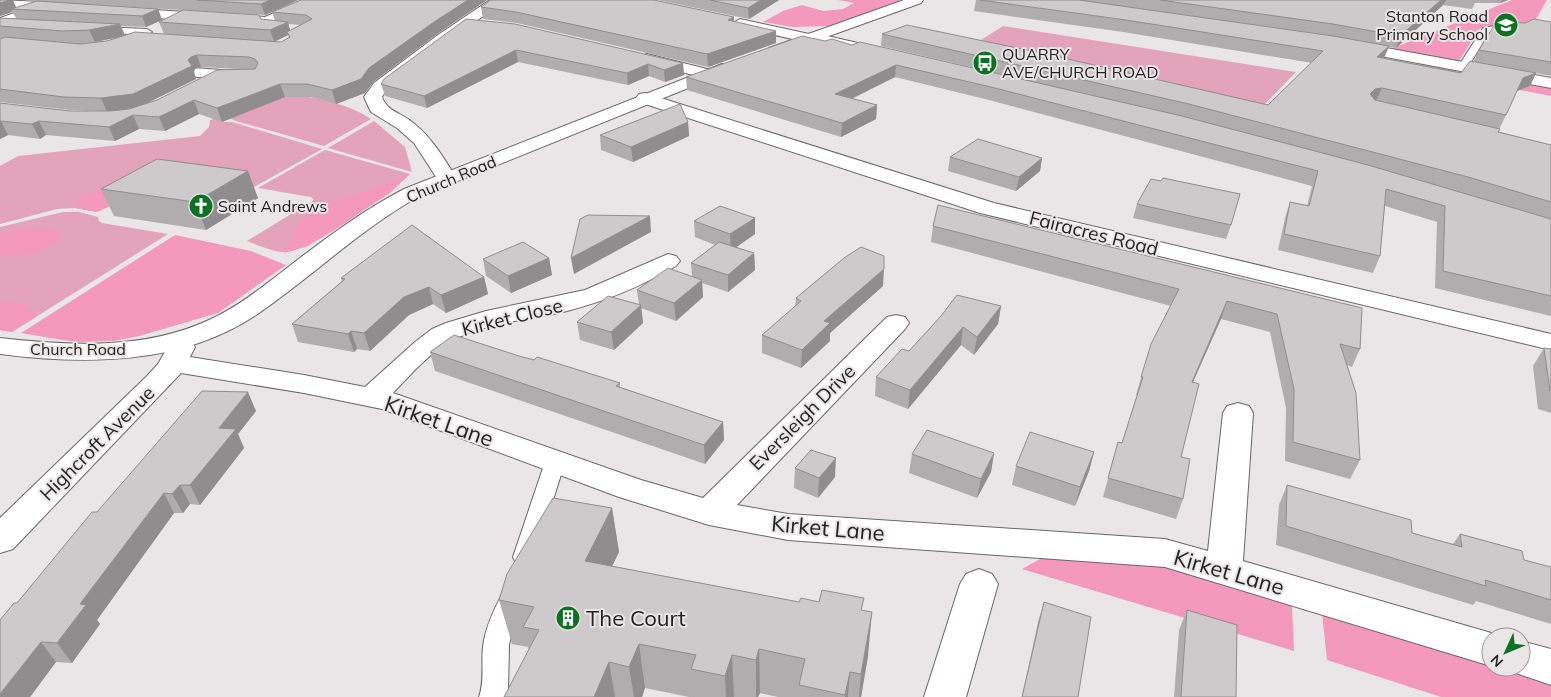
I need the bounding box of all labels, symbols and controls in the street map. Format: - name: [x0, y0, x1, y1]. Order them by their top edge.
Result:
- place label: Stanton Road Primary School: [1376, 6, 1488, 44]
- school or university icon: Stanton Road Primary School: [1493, 12, 1519, 38]
- place label: QUARRY AVE/CHURCH ROAD: [1002, 44, 1159, 82]
- bus stop icon: QUARRY AVE/CHURCH ROAD: [972, 50, 998, 76]
- street label: Church Road: [403, 151, 499, 207]
- church icon: Saint Andrews: [188, 193, 214, 219]
- place label: Saint Andrews: [218, 196, 327, 216]
- street label: Fairacres Road: [1027, 205, 1161, 261]
- street label: Kirket Close: [459, 293, 565, 341]
- street label: Church Road: [30, 339, 126, 359]
- street label: Eversleigh Drive: [744, 359, 860, 475]
- street label: Highcroft Avenue: [35, 381, 159, 505]
- street label: Kirket Lane: [381, 389, 497, 453]
- street label: Kirket Lane: [770, 509, 886, 547]
- street label: Kirket Lane: [1170, 543, 1288, 601]
- place label: The Court: [586, 604, 686, 632]
- building icon: The Court: [555, 605, 581, 631]
- north arrow: [1481, 627, 1531, 677]
- text: N: [1487, 651, 1507, 671]

